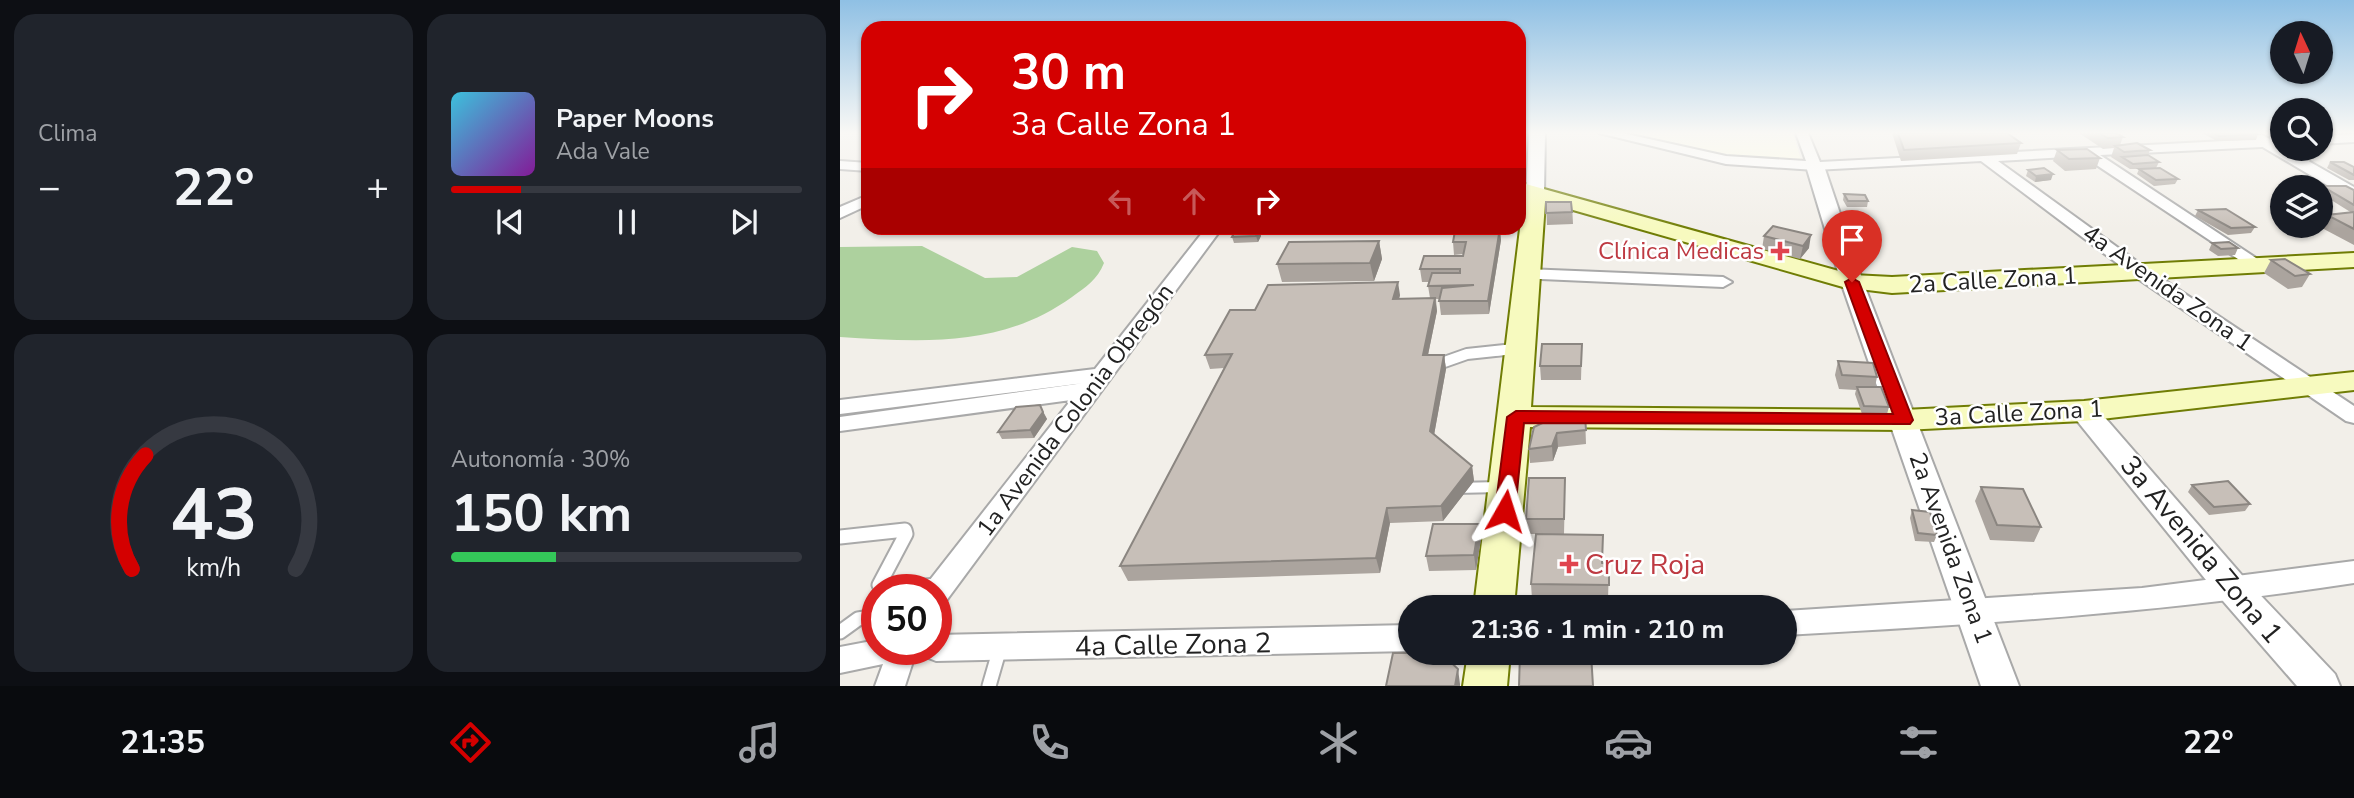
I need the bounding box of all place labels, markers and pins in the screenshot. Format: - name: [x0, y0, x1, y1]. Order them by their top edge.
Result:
- pin: [1822, 210, 1882, 282]
- place label: Clínica Medicas: [1598, 235, 1764, 267]
- marker: Clínica Medicas: [1770, 241, 1790, 261]
- place label: Cruz Roja: [1585, 546, 1705, 584]
- marker: Cruz Roja: [1559, 554, 1579, 574]

